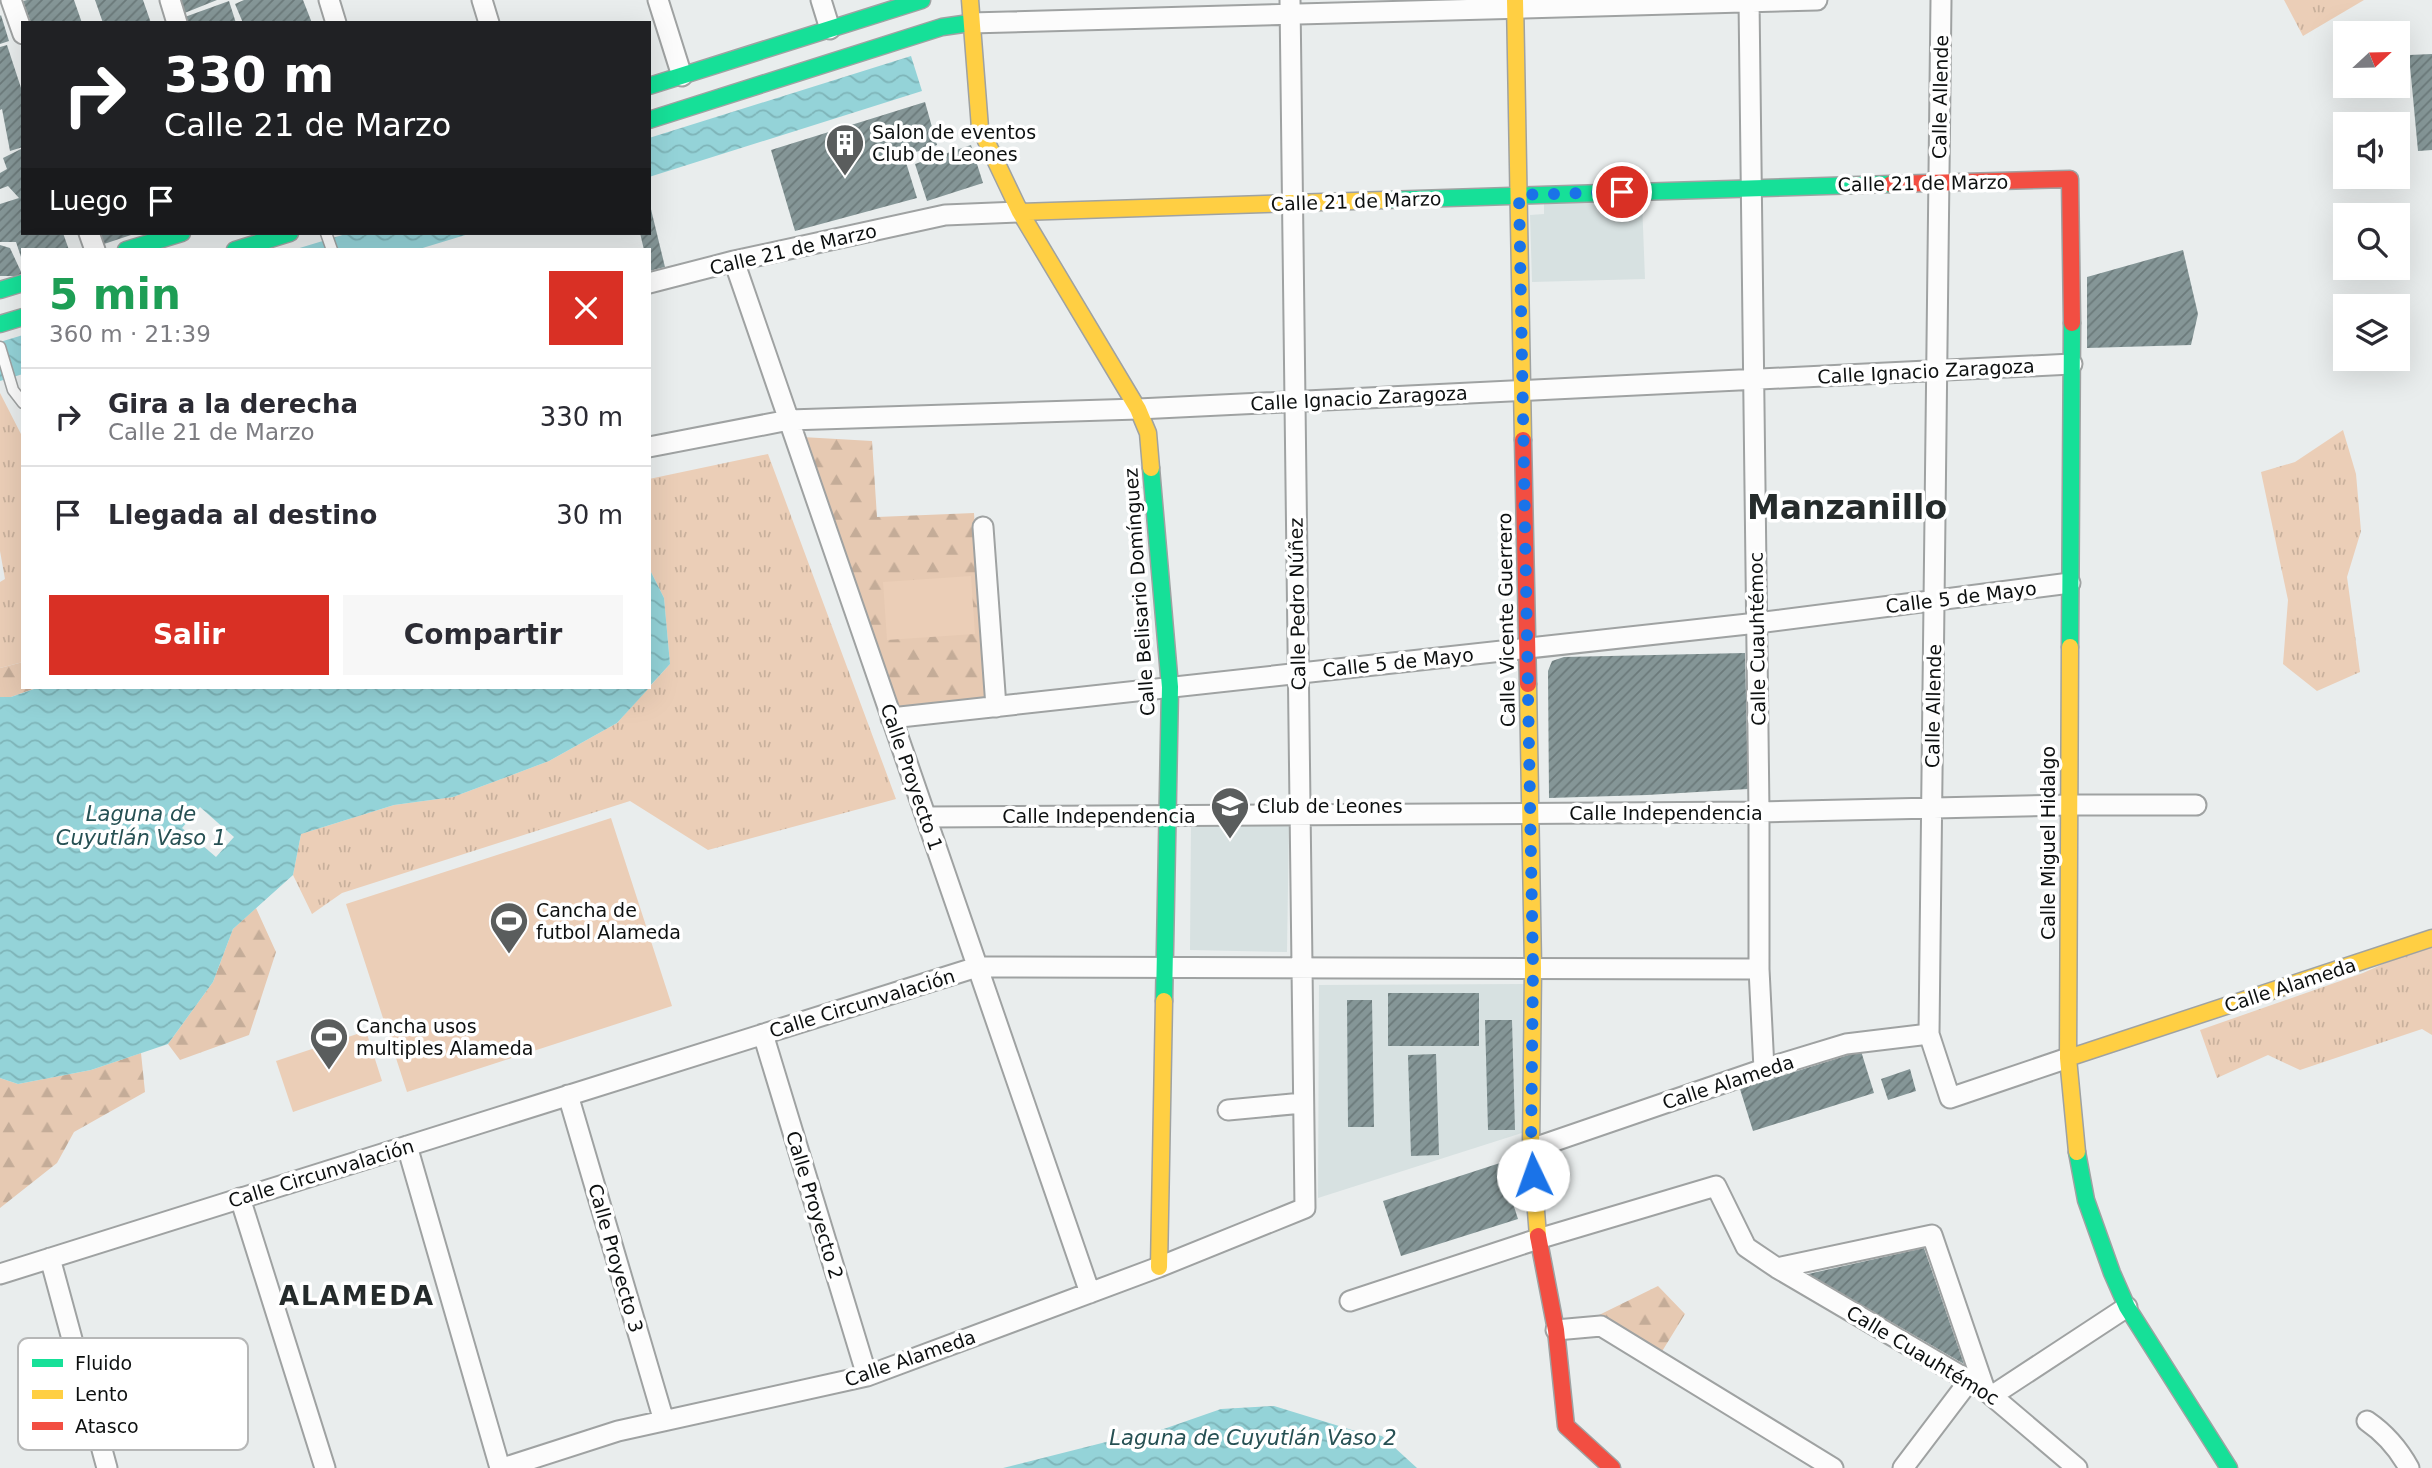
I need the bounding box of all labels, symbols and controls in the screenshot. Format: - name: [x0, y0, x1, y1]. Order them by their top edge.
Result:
- north arrow: [2333, 21, 2410, 98]
- map controls: [2333, 21, 2410, 371]
- street label: Calle Allende: [1928, 35, 1952, 159]
- text: 330 m: [164, 47, 334, 104]
- icon: right: [49, 49, 140, 140]
- text: Calle 21 de Marzo: [164, 106, 451, 144]
- button: sound: [2333, 112, 2410, 189]
- place label: Salon de eventos Club de Leones: [872, 121, 1036, 165]
- building icon: Salon de eventos Club de Leones: [824, 122, 866, 177]
- pin: [1592, 162, 1652, 222]
- street label: Calle 21 de Marzo: [1837, 171, 2009, 195]
- icon: arrive: [1603, 173, 1641, 211]
- icon: arrive: [142, 182, 180, 220]
- text: Luego: [49, 186, 128, 216]
- street label: Calle 21 de Marzo: [1270, 187, 1442, 215]
- button: search: [2333, 203, 2410, 280]
- street label: Calle 21 de Marzo: [707, 219, 879, 279]
- text: 5 min: [49, 270, 181, 319]
- button: close: [549, 271, 623, 345]
- button: layers: [2333, 294, 2410, 371]
- text: 360 m · 21:39: [49, 321, 211, 347]
- street label: Calle Ignacio Zaragoza: [1817, 354, 2035, 388]
- street label: Calle Ignacio Zaragoza: [1250, 381, 1468, 415]
- text: Gira a la derecha: [108, 389, 358, 419]
- icon: right: [49, 398, 87, 436]
- text: 330 m: [540, 402, 623, 432]
- text: Calle 21 de Marzo: [108, 419, 315, 445]
- street label: Calle Belisario Domínguez: [1119, 467, 1159, 717]
- district label: Manzanillo: [1747, 488, 1947, 527]
- icon: arrive: [49, 496, 87, 534]
- text: Llegada al destino: [108, 500, 377, 530]
- text: 30 m: [556, 500, 623, 530]
- street label: Calle Vicente Guerrero: [1493, 513, 1519, 727]
- street label: Calle Pedro Núñez: [1284, 517, 1310, 691]
- street label: Calle Cuauhtémoc: [1744, 552, 1770, 726]
- street label: Calle 5 de Mayo: [1884, 577, 2038, 617]
- button: Salir: [49, 595, 329, 675]
- button: Compartir: [343, 595, 623, 675]
- street label: Calle 5 de Mayo: [1321, 643, 1475, 681]
- street label: Calle Allende: [1921, 644, 1945, 768]
- street label: Calle Proyecto 1: [877, 701, 947, 853]
- street label: Calle Miguel Hidalgo: [2037, 746, 2059, 940]
- school or university icon: Club de Leones: [1209, 785, 1251, 840]
- place label: Club de Leones: [1257, 795, 1403, 817]
- water label: Laguna de Cuyutlán Vaso 1: [56, 802, 226, 850]
- street label: Calle Independencia: [1569, 802, 1763, 824]
- street label: Calle Independencia: [1002, 805, 1196, 827]
- place label: Cancha de futbol Alameda: [536, 899, 681, 943]
- sports icon: Cancha de futbol Alameda: [488, 900, 530, 955]
- street label: Calle Alameda: [2221, 953, 2359, 1017]
- street label: Calle Circunvalación: [767, 964, 957, 1042]
- place label: Cancha usos multiples Alameda: [356, 1015, 533, 1059]
- sports icon: Cancha usos multiples Alameda: [308, 1016, 350, 1071]
- street label: Calle Alameda: [1659, 1050, 1797, 1114]
- street label: Calle Proyecto 2: [782, 1128, 848, 1282]
- street label: Calle Circunvalación: [226, 1134, 416, 1212]
- position arrow: [1496, 1138, 1570, 1212]
- street label: Calle Proyecto 3: [584, 1181, 648, 1335]
- district label: ALAMEDA: [279, 1281, 435, 1311]
- street label: Calle Cuauhtémoc: [1843, 1301, 2003, 1409]
- street label: Calle Alameda: [842, 1325, 978, 1391]
- legend: [18, 1338, 248, 1450]
- text: Fluido: [75, 1352, 132, 1374]
- text: Lento: [75, 1383, 128, 1405]
- text: Atasco: [75, 1415, 139, 1437]
- water label: Laguna de Cuyutlán Vaso 2: [1109, 1426, 1397, 1450]

